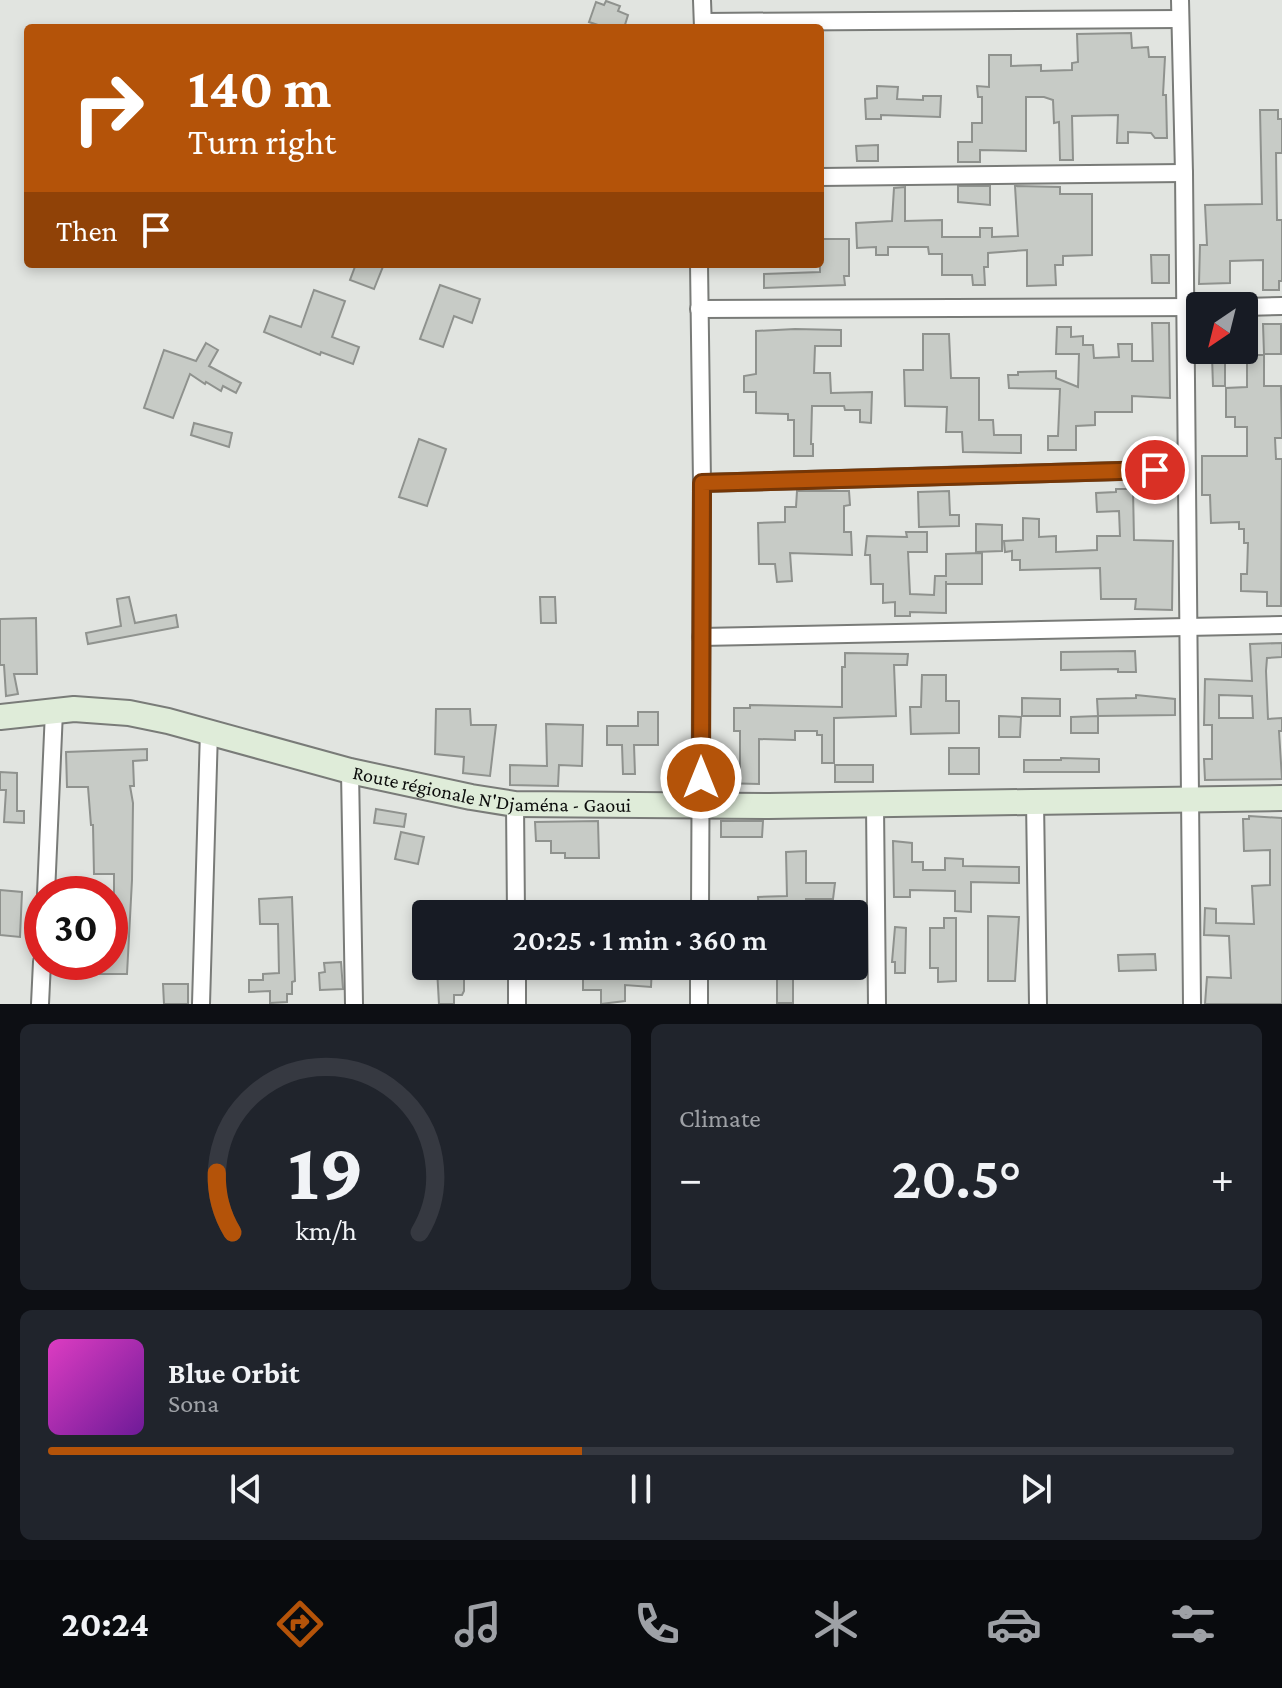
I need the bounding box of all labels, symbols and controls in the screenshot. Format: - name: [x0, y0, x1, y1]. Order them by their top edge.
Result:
- icon: right: [56, 56, 160, 160]
- text: 140 m: [188, 57, 331, 119]
- text: Turn right: [188, 122, 336, 162]
- icon: arrive: [134, 208, 178, 252]
- text: Then: [56, 214, 118, 247]
- north arrow: [1186, 292, 1258, 364]
- map controls: [1186, 292, 1258, 364]
- pin: [1121, 436, 1189, 504]
- icon: arrive: [1133, 448, 1177, 492]
- position arrow: [659, 736, 743, 820]
- street label: Route régionale N'Djaména - Gaoui: [351, 761, 631, 816]
- speed limit sign: 30: [24, 876, 128, 980]
- text: 20:25 · 1 min · 360 m: [513, 923, 767, 956]
- text: Climate: [679, 1104, 761, 1133]
- text: 19: [287, 1124, 364, 1217]
- text: 20.5°: [892, 1144, 1021, 1211]
- text: −: [679, 1154, 702, 1202]
- text: +: [1211, 1154, 1234, 1202]
- text: km/h: [295, 1214, 356, 1246]
- text: Blue Orbit: [168, 1356, 299, 1389]
- text: Sona: [168, 1389, 219, 1418]
- icon: previous: [224, 1467, 268, 1511]
- icon: pause: [619, 1467, 663, 1511]
- icon: next: [1014, 1467, 1058, 1511]
- icon: directions: [272, 1596, 328, 1652]
- icon: music: [450, 1596, 506, 1652]
- icon: phone: [629, 1596, 685, 1652]
- icon: climate: [808, 1596, 864, 1652]
- icon: car: [986, 1596, 1042, 1652]
- icon: filters: [1165, 1596, 1221, 1652]
- text: 20:24: [61, 1604, 149, 1644]

